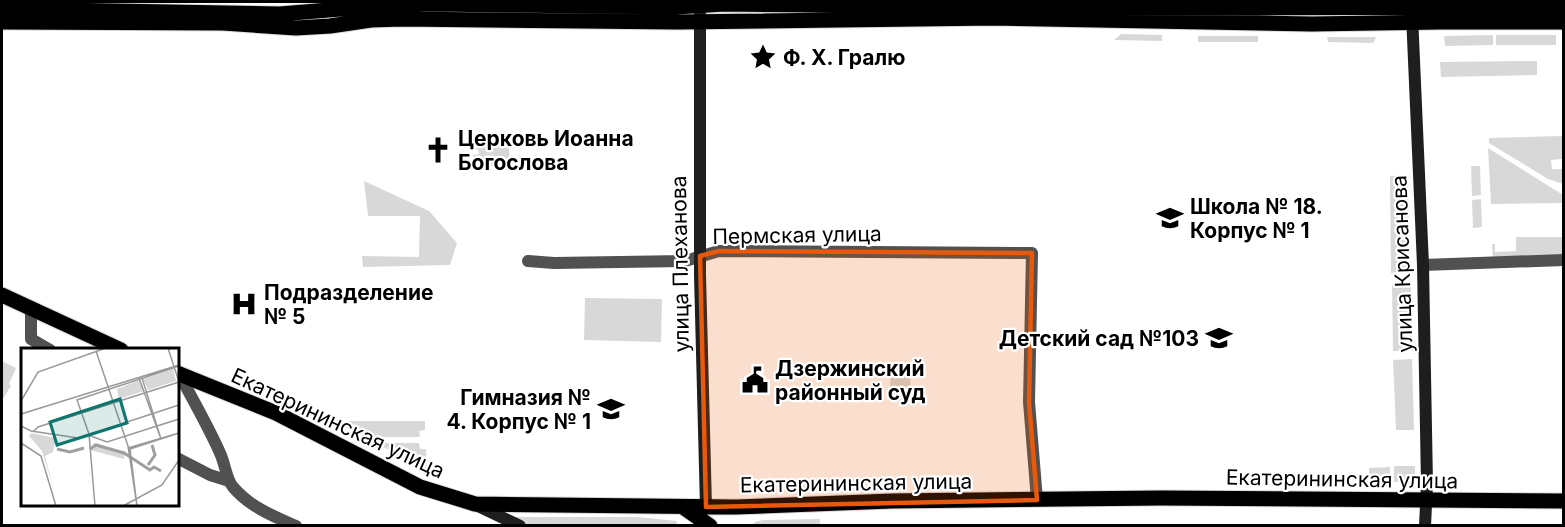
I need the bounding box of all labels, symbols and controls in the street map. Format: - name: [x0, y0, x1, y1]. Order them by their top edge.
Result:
- place icon: Ф. Х. Гралю: [748, 42, 778, 72]
- place label: Ф. Х. Гралю: [783, 45, 905, 70]
- place label: Церковь Иоанна Богослова: [458, 126, 634, 175]
- church icon: Церковь Иоанна Богослова: [423, 135, 453, 165]
- street label: улица Плеханова: [666, 175, 694, 353]
- street label: улица Крисанова: [1386, 175, 1418, 353]
- place label: Школа № 18. Корпус № 1: [1190, 194, 1323, 243]
- school or university icon: Школа № 18. Корпус № 1: [1155, 203, 1185, 233]
- street label: Пермская улица: [712, 221, 882, 249]
- place label: Подразделение № 5: [264, 280, 434, 329]
- hospital icon: Подразделение № 5: [229, 289, 259, 319]
- school or university icon: Детский сад №103: [1204, 323, 1234, 353]
- place label: Детский сад №103: [999, 326, 1199, 351]
- inset map: [21, 348, 178, 506]
- place label: Дзержинский районный суд: [775, 356, 925, 405]
- street label: Екатерининская улица: [227, 363, 449, 483]
- public building icon: Дзержинский районный суд: [740, 365, 770, 395]
- place label: Гимназия № 4. Корпус № 1: [446, 385, 591, 434]
- school or university icon: Гимназия № 4. Корпус № 1: [596, 394, 626, 424]
- street label: Екатерининская улица: [1226, 464, 1458, 494]
- street label: Екатерининская улица: [740, 468, 972, 498]

